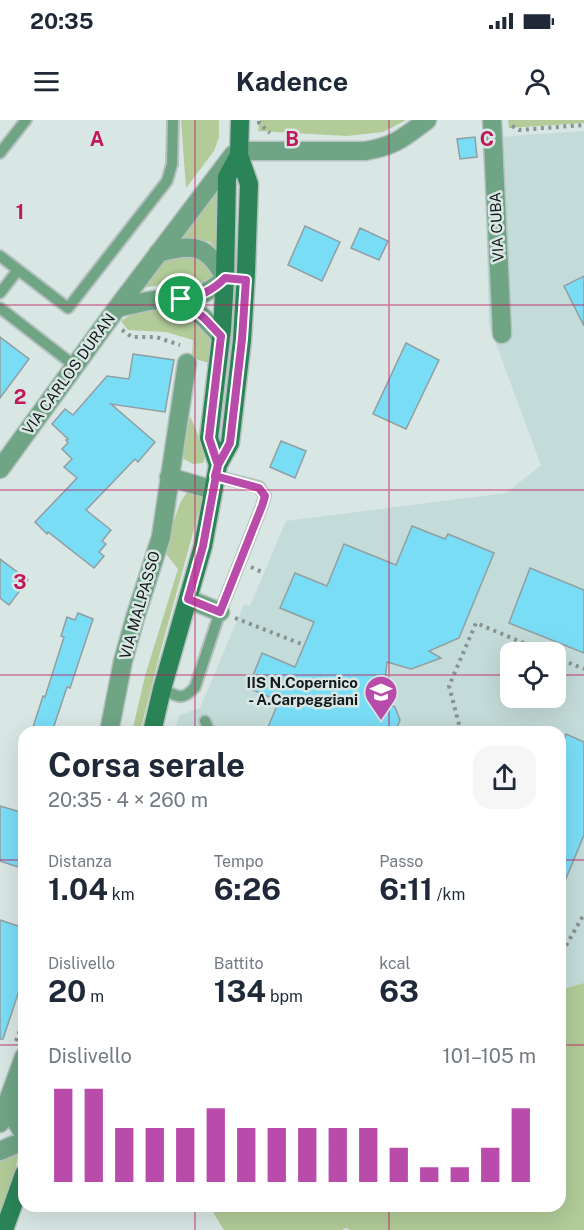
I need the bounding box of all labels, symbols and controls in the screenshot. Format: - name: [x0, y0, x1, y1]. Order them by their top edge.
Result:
- text: 20:35: [30, 8, 94, 34]
- icon: menu: [30, 65, 63, 98]
- text: Kadence: [236, 65, 348, 97]
- icon: person: [521, 65, 554, 98]
- text: A: [90, 127, 104, 151]
- text: B: [285, 127, 299, 151]
- text: C: [480, 127, 494, 151]
- street label: VIA CUBA: [486, 191, 507, 262]
- text: 1: [16, 200, 24, 224]
- pin: [155, 273, 206, 324]
- icon: arrive: [164, 282, 197, 315]
- street label: VIA CARLOS DURAN: [19, 310, 118, 438]
- text: 2: [14, 385, 26, 409]
- street label: VIA MALPASSO: [116, 549, 163, 661]
- text: 3: [13, 570, 27, 594]
- map controls: [500, 642, 566, 708]
- button: locate: [500, 642, 566, 708]
- place label: IIS N.Copernico - A.Carpeggiani: [247, 674, 358, 708]
- school or university icon: IIS N.Copernico - A.Carpeggiani: [363, 674, 399, 721]
- text: Corsa serale: [48, 746, 245, 784]
- button: share: [473, 746, 536, 809]
- text: 20:35 · 4 × 260 m: [48, 788, 208, 812]
- text: Distanza: [48, 852, 112, 871]
- text: Tempo: [214, 852, 264, 871]
- text: Passo: [379, 852, 423, 871]
- text: 1.04: [48, 871, 108, 907]
- text: 6:26: [214, 871, 281, 907]
- text: 6:11: [379, 871, 433, 907]
- text: km: [108, 885, 135, 904]
- text: /km: [433, 885, 465, 904]
- text: Dislivello: [48, 954, 115, 973]
- text: Battito: [214, 954, 264, 973]
- text: kcal: [379, 954, 410, 973]
- text: 20: [48, 973, 86, 1009]
- text: 134: [214, 973, 266, 1009]
- text: 63: [379, 973, 419, 1009]
- text: m: [86, 987, 104, 1006]
- text: bpm: [266, 987, 303, 1006]
- text: Dislivello: [48, 1044, 132, 1068]
- text: 101–105 m: [443, 1044, 536, 1068]

